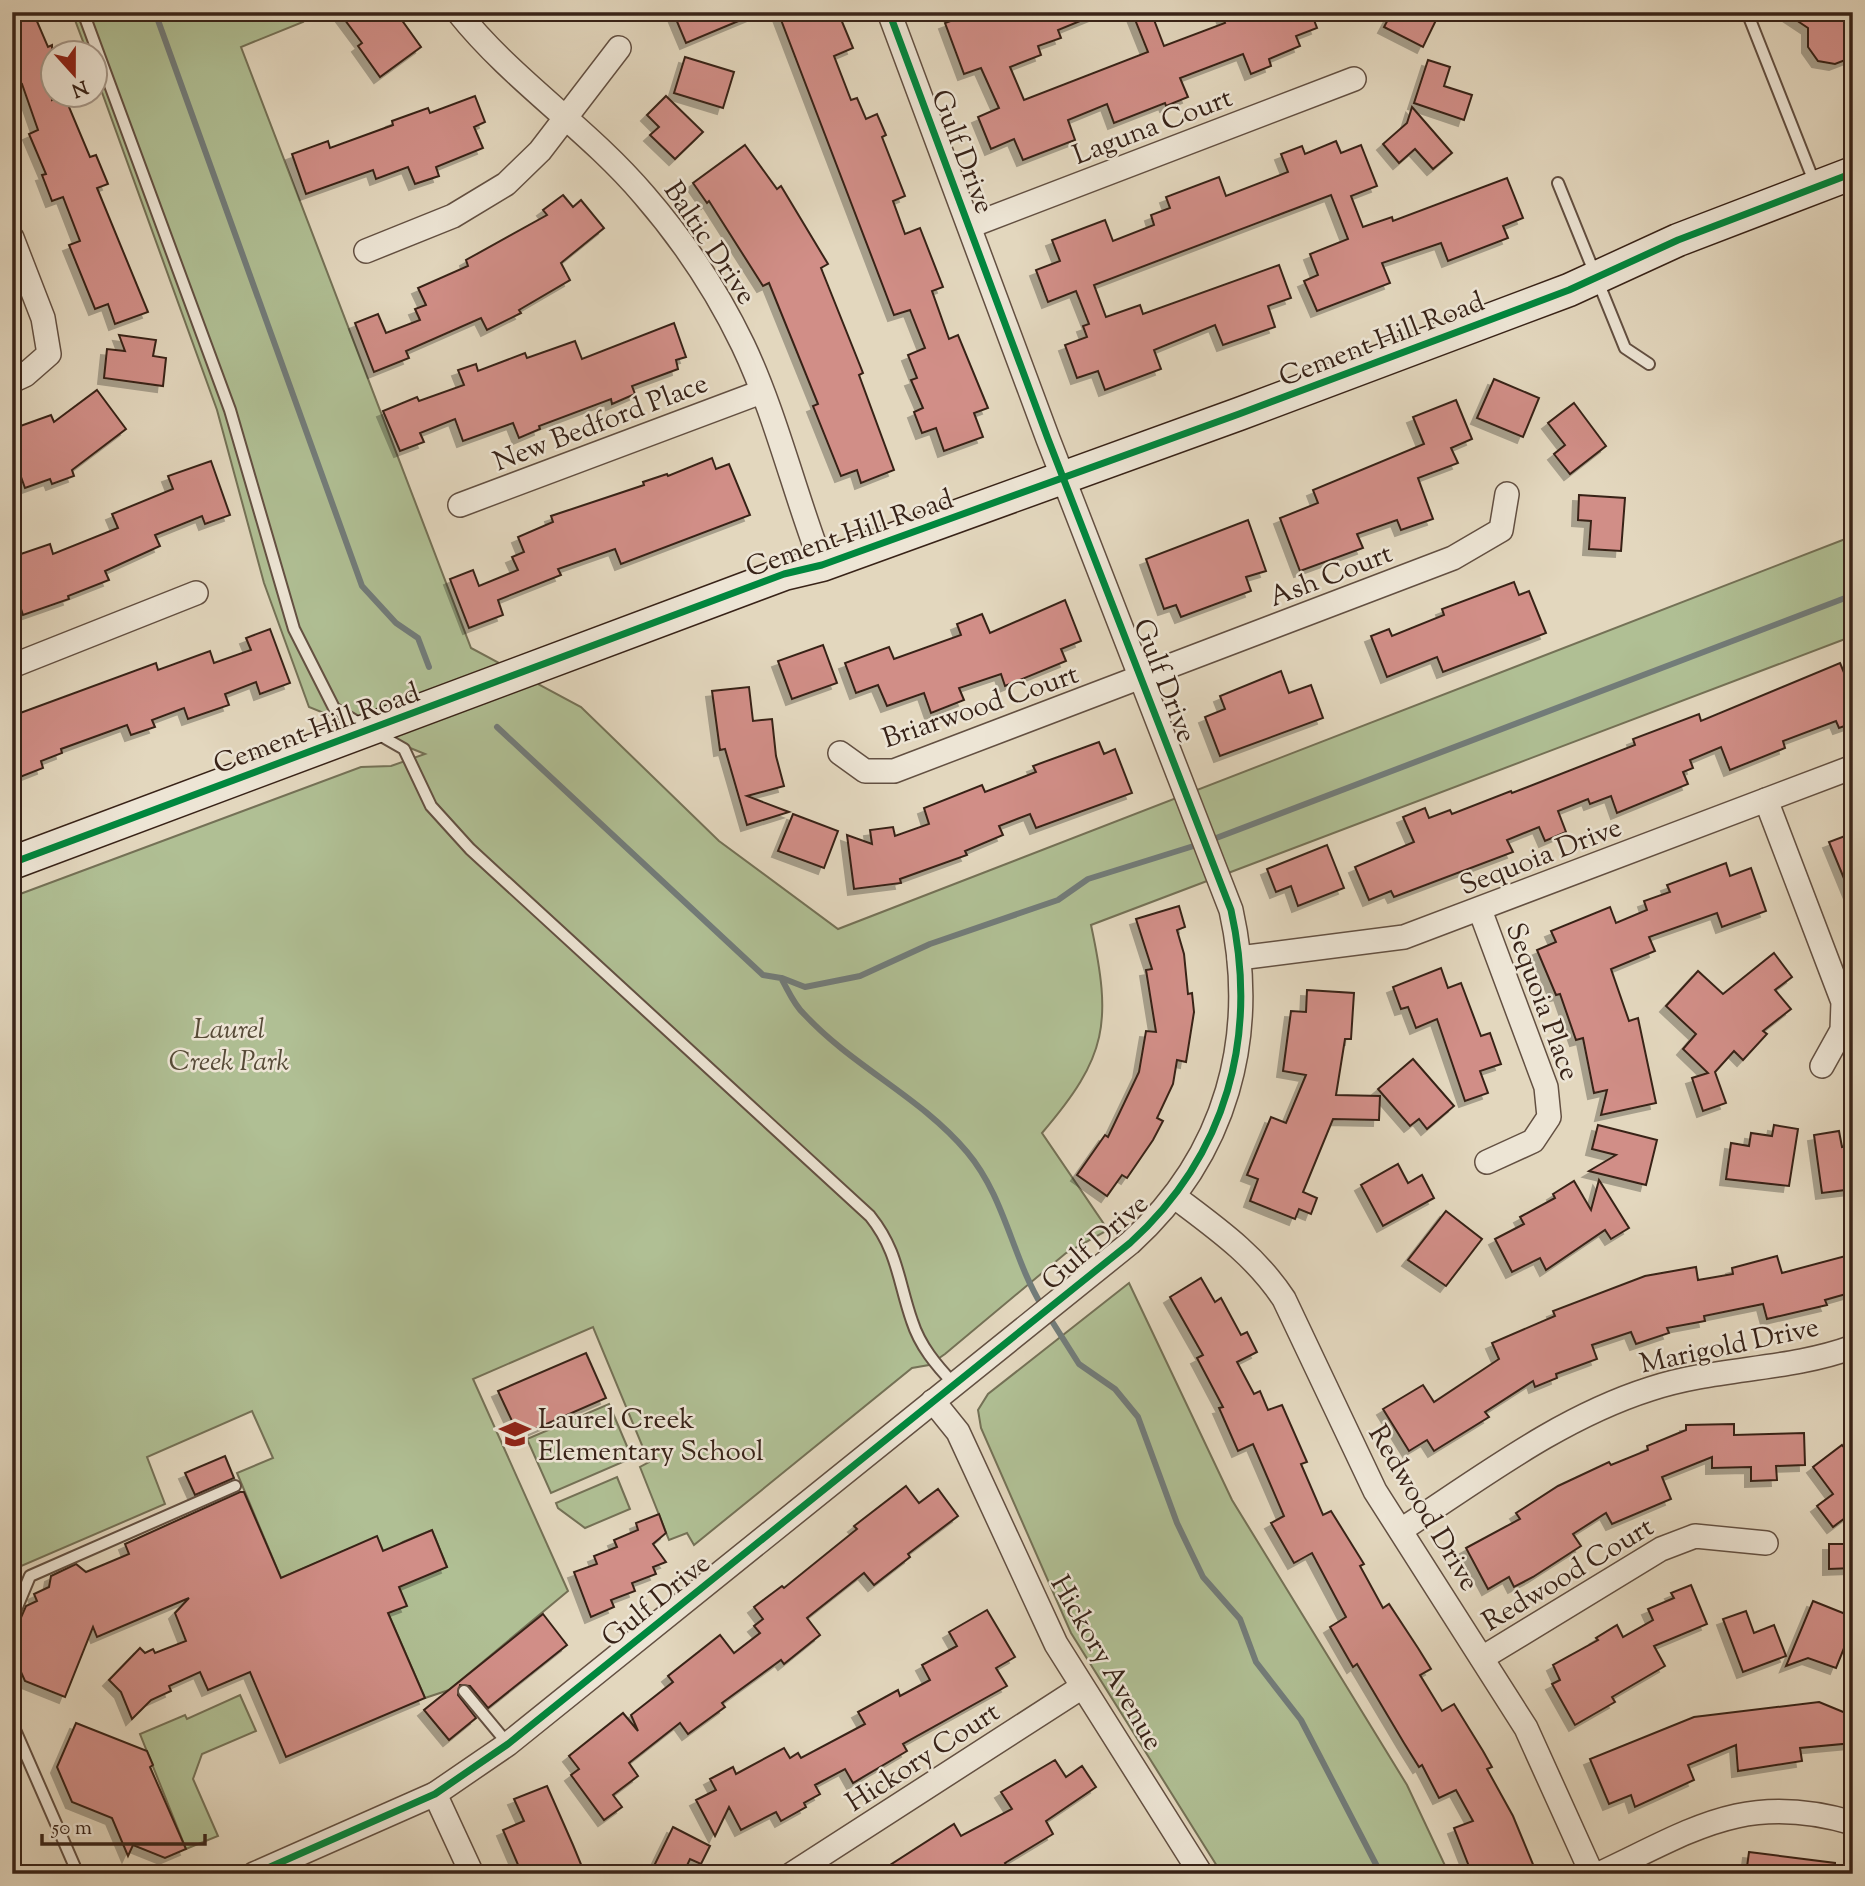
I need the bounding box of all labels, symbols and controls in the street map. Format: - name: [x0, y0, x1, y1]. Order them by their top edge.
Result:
- north arrow: [38, 38, 108, 108]
- text: N: [67, 72, 91, 103]
- street label: Laguna Court: [1068, 79, 1239, 177]
- street label: Gulf Drive: [919, 84, 1003, 220]
- street label: Baltic Drive: [652, 174, 765, 314]
- street label: Cement Hill Road: [1274, 283, 1491, 398]
- street label: New Bedford Place: [488, 365, 714, 483]
- street label: Cement Hill Road: [741, 481, 959, 589]
- street label: Ash Court: [1263, 535, 1399, 619]
- street label: Gulf Drive: [1121, 613, 1205, 749]
- street label: Briarwood Court: [878, 655, 1085, 760]
- street label: Cement Hill Road: [208, 674, 426, 786]
- street label: Sequoia Drive: [1454, 809, 1628, 907]
- street label: Sequoia Place: [1494, 918, 1588, 1086]
- park label: Laurel Creek Park: [169, 1011, 289, 1083]
- street label: Gulf Drive: [1034, 1186, 1158, 1301]
- street label: Marigold Drive: [1636, 1308, 1823, 1385]
- place label: Laurel Creek Elementary School: [538, 1401, 764, 1473]
- school or university icon: Laurel Creek Elementary School: [498, 1417, 532, 1451]
- street label: Redwood Drive: [1357, 1418, 1488, 1599]
- street label: Redwood Court: [1475, 1508, 1662, 1643]
- street label: Gulf Drive: [594, 1545, 720, 1658]
- street label: Hickory Avenue: [1039, 1568, 1172, 1759]
- street label: Hickory Court: [839, 1694, 1009, 1823]
- scale bar: [42, 1802, 205, 1846]
- text: 50 m: [51, 1814, 92, 1844]

